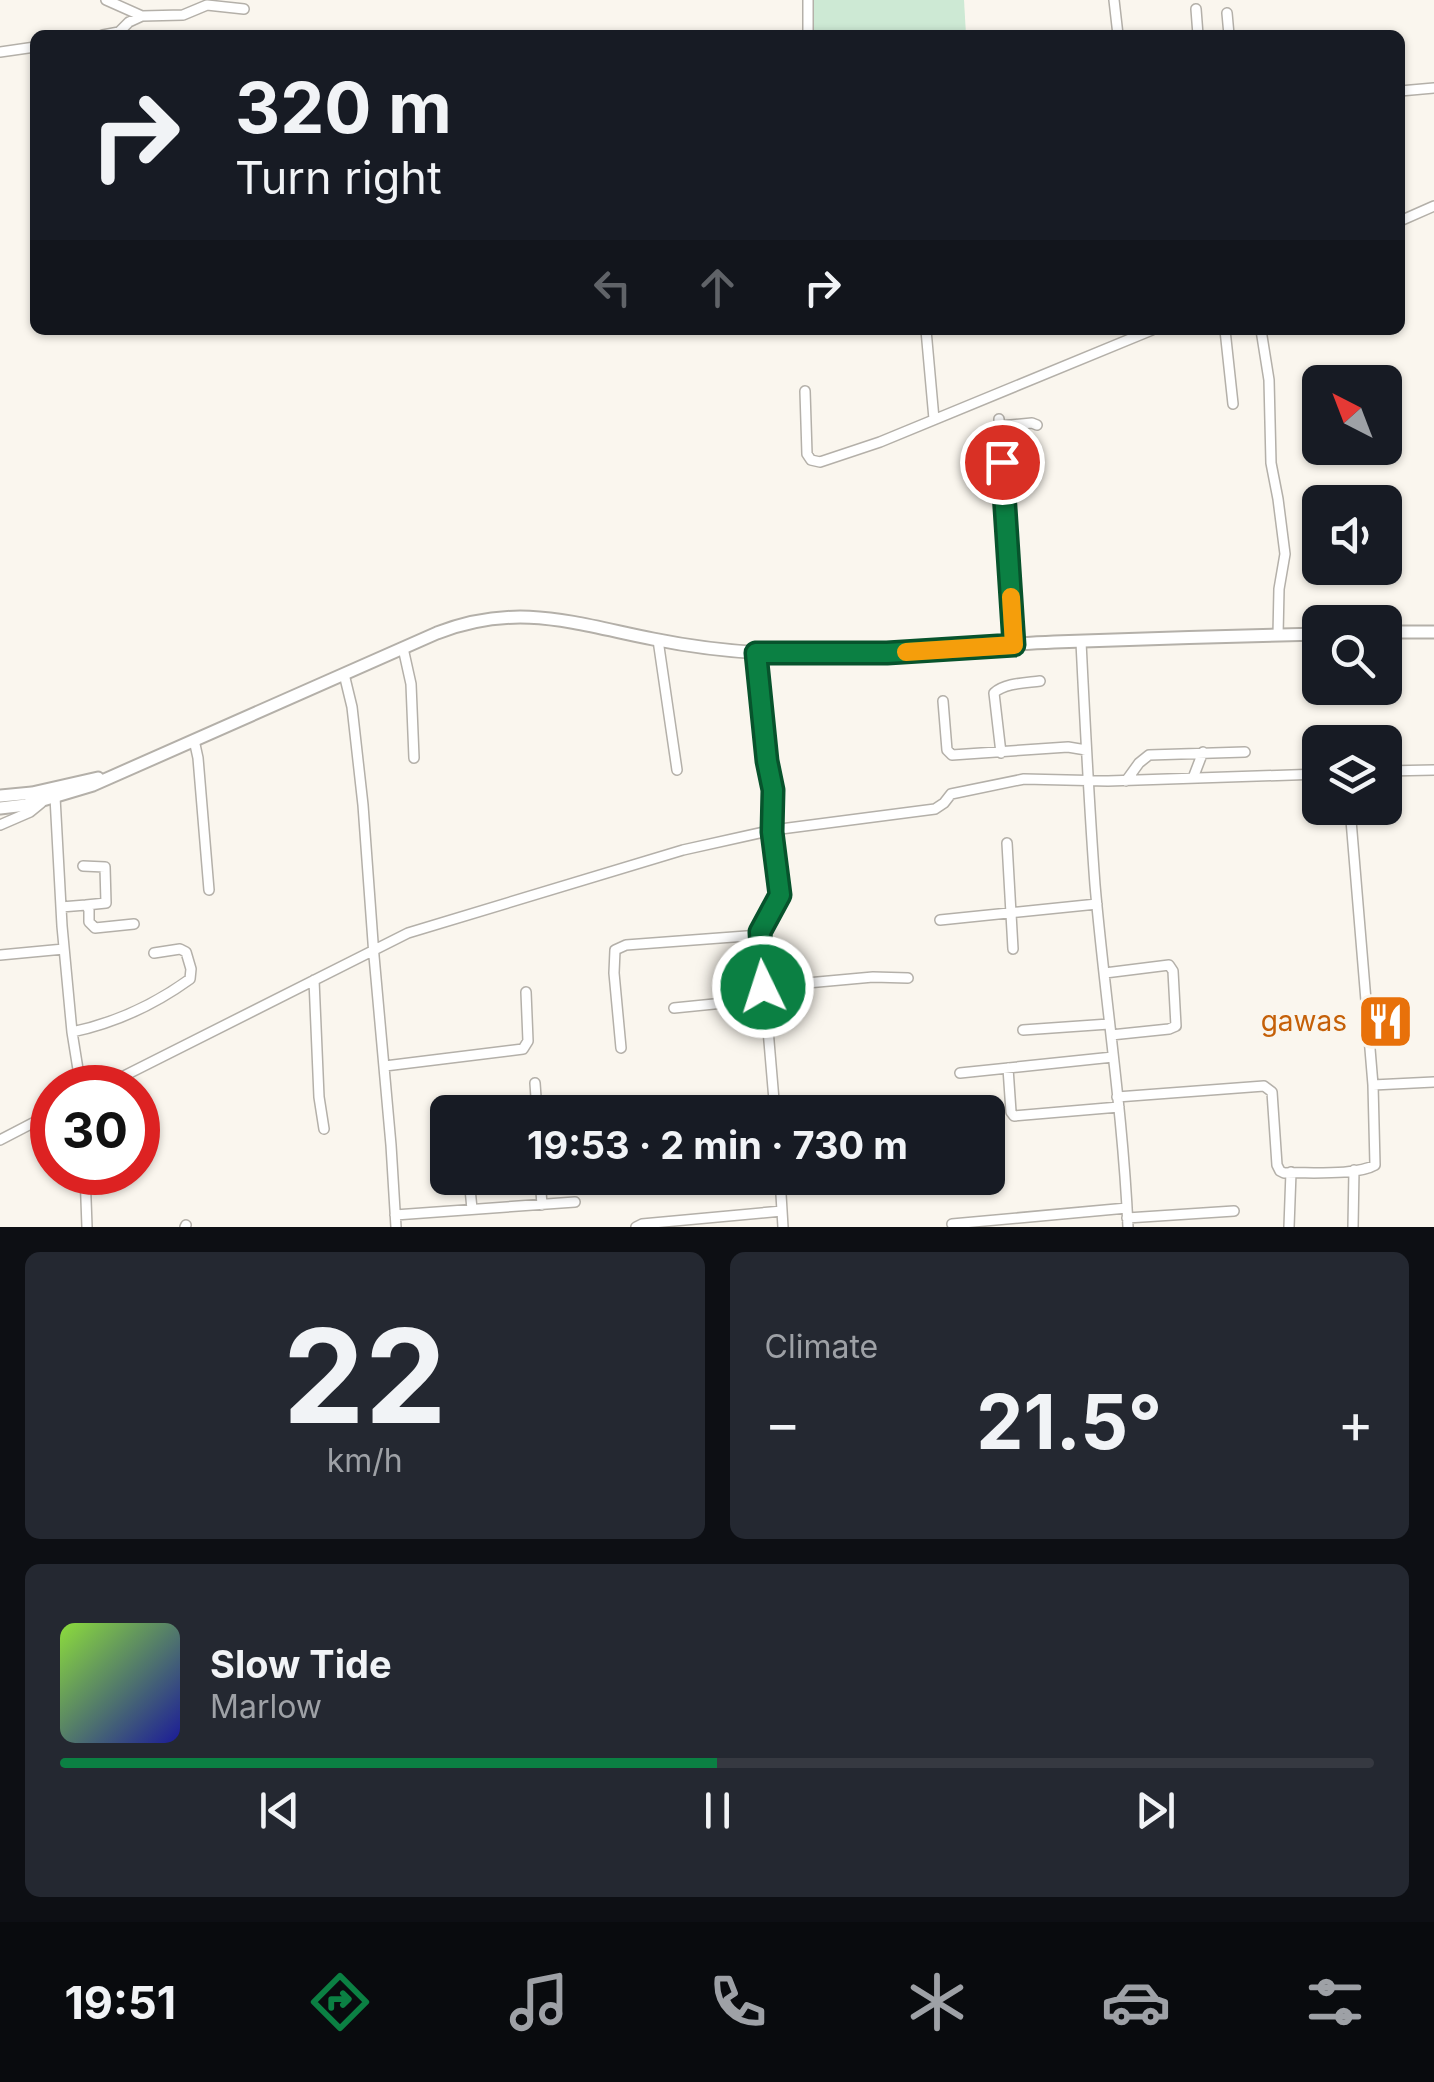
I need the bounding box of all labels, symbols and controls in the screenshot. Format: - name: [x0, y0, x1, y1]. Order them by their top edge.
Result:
- text: 320 m: [235, 65, 452, 150]
- icon: right: [70, 70, 200, 200]
- text: Turn right: [235, 150, 442, 205]
- icon: left: [585, 260, 640, 315]
- icon: ahead: [690, 260, 745, 315]
- icon: right: [795, 260, 850, 315]
- north arrow: [1302, 365, 1402, 465]
- map controls: [1302, 365, 1402, 825]
- pin: [960, 420, 1045, 505]
- icon: arrive: [975, 435, 1030, 490]
- button: sound: [1302, 485, 1402, 585]
- button: search: [1302, 605, 1402, 705]
- button: layers: [1302, 725, 1402, 825]
- position arrow: [711, 935, 815, 1039]
- restaurant icon: gawas: [1356, 991, 1416, 1051]
- place label: gawas: [1261, 1004, 1347, 1038]
- speed limit sign: 30: [30, 1065, 160, 1195]
- text: 19:53 · 2 min · 730 m: [527, 1122, 908, 1168]
- text: 22: [283, 1297, 447, 1454]
- text: Climate: [765, 1327, 878, 1366]
- text: 21.5°: [976, 1376, 1162, 1467]
- text: −: [765, 1390, 801, 1456]
- text: +: [1338, 1390, 1374, 1456]
- text: km/h: [327, 1441, 403, 1480]
- text: Slow Tide: [210, 1641, 392, 1687]
- text: Marlow: [210, 1687, 322, 1726]
- icon: previous: [252, 1783, 307, 1838]
- icon: pause: [690, 1783, 745, 1838]
- icon: next: [1128, 1783, 1183, 1838]
- icon: directions: [305, 1967, 375, 2037]
- icon: music: [504, 1967, 574, 2037]
- icon: phone: [703, 1967, 773, 2037]
- icon: climate: [902, 1967, 972, 2037]
- icon: car: [1101, 1967, 1171, 2037]
- icon: filters: [1300, 1967, 1370, 2037]
- text: 19:51: [64, 1975, 176, 2030]

